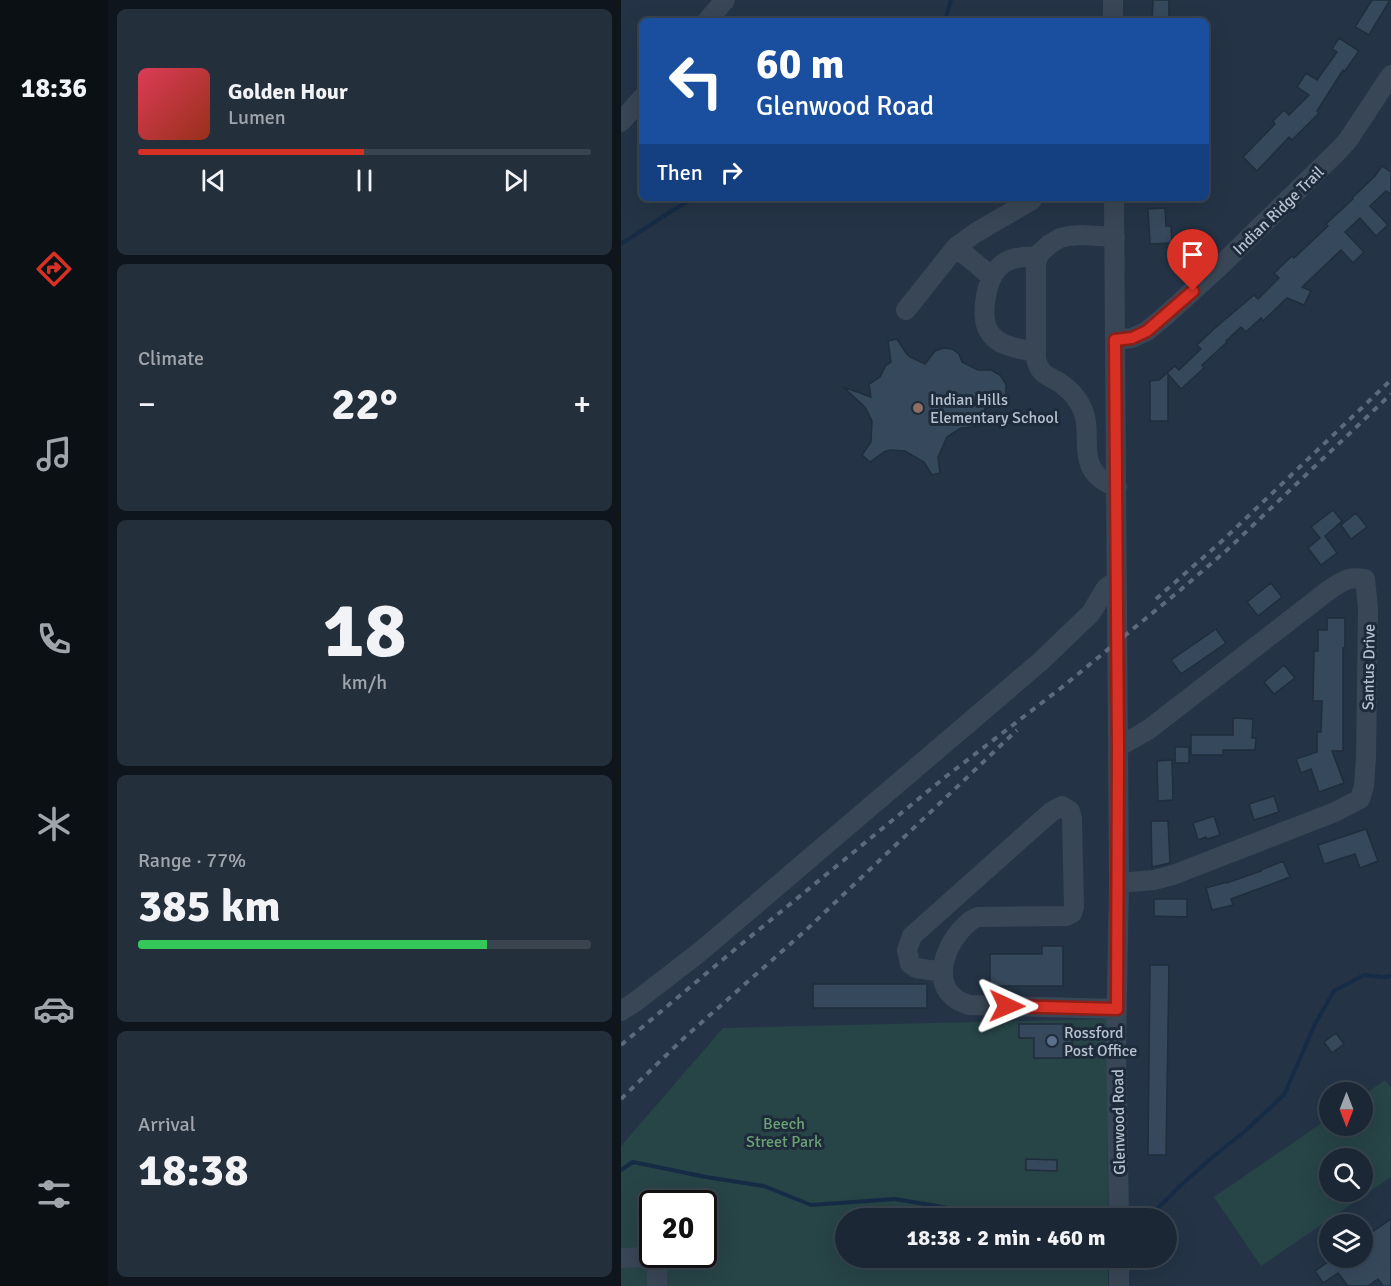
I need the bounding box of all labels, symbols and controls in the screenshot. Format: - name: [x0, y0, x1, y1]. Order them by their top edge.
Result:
- text: 60 m: [756, 39, 845, 90]
- icon: left: [657, 42, 735, 120]
- text: 18:36: [21, 72, 87, 105]
- text: Golden Hour: [228, 78, 348, 105]
- text: Glenwood Road: [756, 90, 934, 123]
- text: Lumen: [228, 105, 286, 130]
- icon: right: [715, 156, 748, 189]
- text: Then: [657, 159, 703, 186]
- street label: Indian Ridge Trail: [1229, 162, 1329, 259]
- icon: previous: [197, 164, 230, 197]
- icon: pause: [348, 164, 381, 197]
- icon: next: [499, 164, 532, 197]
- pin: [1167, 229, 1218, 291]
- icon: arrive: [1176, 238, 1209, 271]
- icon: directions: [33, 248, 75, 290]
- text: Climate: [138, 346, 204, 371]
- text: 22°: [331, 377, 398, 432]
- text: −: [138, 384, 156, 425]
- text: +: [573, 384, 591, 425]
- place label: Indian Hills Elementary School: [930, 390, 1059, 428]
- marker: Indian Hills Elementary School: [911, 401, 925, 415]
- icon: music: [33, 433, 75, 475]
- text: 18: [322, 583, 407, 679]
- icon: phone: [33, 618, 75, 660]
- street label: Santus Drive: [1358, 624, 1380, 710]
- text: km/h: [342, 670, 387, 695]
- icon: climate: [33, 803, 75, 845]
- text: Range · 77%: [138, 848, 246, 873]
- text: 385 km: [138, 879, 281, 934]
- position arrow: [975, 974, 1039, 1038]
- icon: car: [33, 988, 75, 1030]
- place label: Rossford Post Office: [1064, 1023, 1137, 1061]
- marker: Rossford Post Office: [1045, 1034, 1059, 1048]
- street label: Glenwood Road: [1108, 1069, 1130, 1175]
- north arrow: [1319, 1082, 1373, 1136]
- map controls: [1319, 1082, 1373, 1268]
- text: Arrival: [138, 1112, 196, 1137]
- park label: Beech Street Park: [746, 1114, 822, 1152]
- text: 18:38: [138, 1143, 248, 1198]
- button: search: [1319, 1148, 1373, 1202]
- icon: filters: [33, 1173, 75, 1215]
- speed limit sign: 20: [639, 1190, 717, 1268]
- button: layers: [1319, 1214, 1373, 1268]
- text: 18:38 · 2 min · 460 m: [906, 1224, 1106, 1251]

